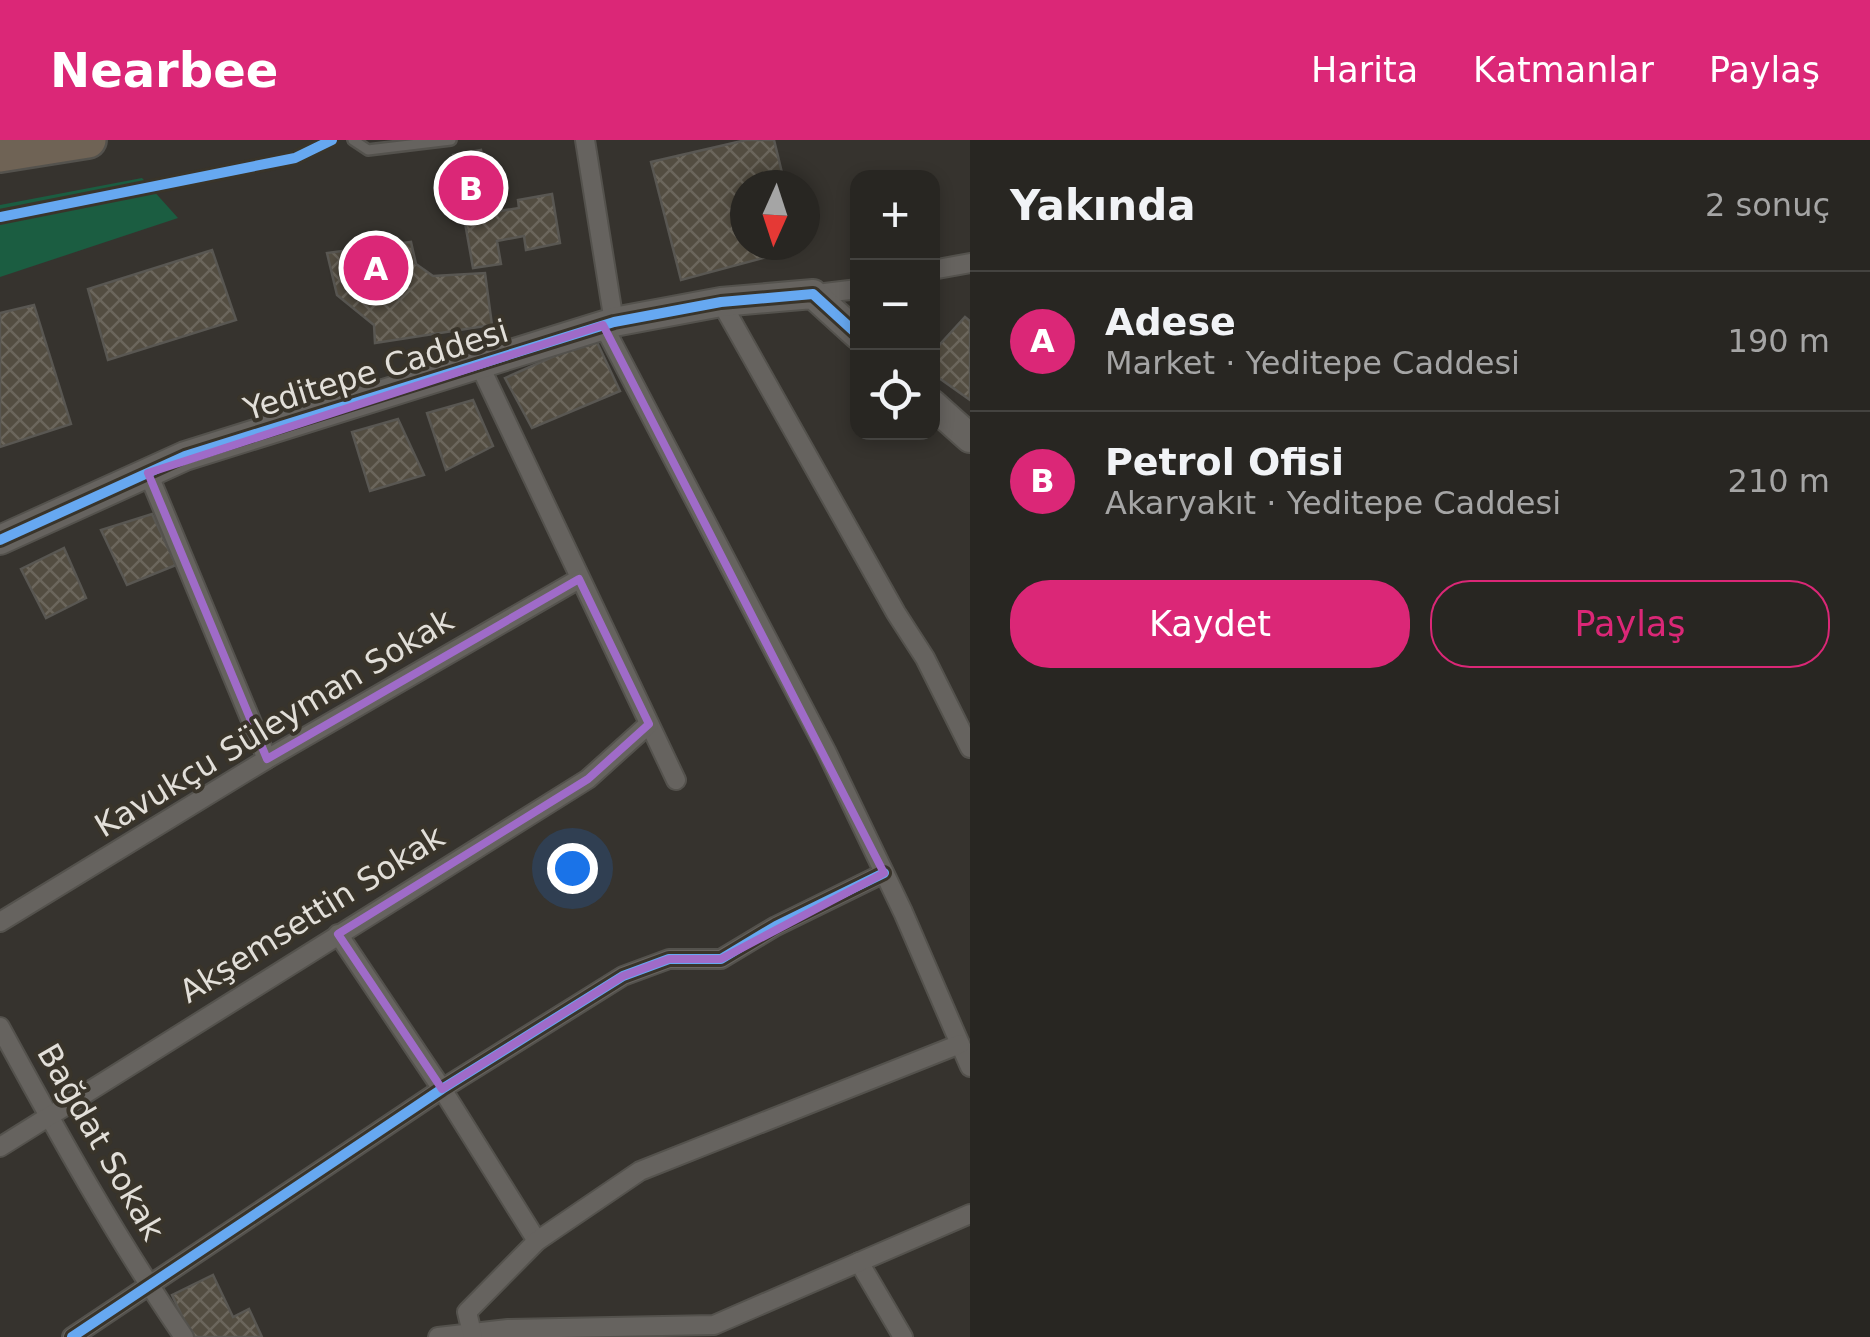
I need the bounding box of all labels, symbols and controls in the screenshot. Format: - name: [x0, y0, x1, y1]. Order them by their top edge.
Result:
- text: Nearbee: [50, 42, 278, 98]
- text: Harita: [1311, 50, 1418, 90]
- text: Katmanlar: [1473, 50, 1654, 90]
- text: Paylaş: [1709, 50, 1820, 90]
- pin: B: [438, 150, 504, 226]
- north arrow: [730, 170, 820, 260]
- map controls: [850, 170, 940, 440]
- button: +: [850, 170, 940, 260]
- text: Yakında: [1010, 181, 1196, 230]
- text: 2 sonuç: [1705, 186, 1830, 224]
- pin: A: [344, 230, 408, 306]
- button: −: [850, 260, 940, 350]
- text: Adese: [1105, 300, 1236, 344]
- street label: Yeditepe Caddesi: [238, 312, 513, 429]
- text: A: [1030, 322, 1055, 360]
- text: 190 m: [1728, 322, 1830, 360]
- text: Market · Yeditepe Caddesi: [1105, 344, 1520, 382]
- button: locate: [850, 350, 940, 440]
- text: Petrol Ofisi: [1105, 440, 1344, 484]
- text: B: [1030, 462, 1055, 500]
- text: 210 m: [1728, 462, 1830, 500]
- text: Akaryakıt · Yeditepe Caddesi: [1105, 484, 1561, 522]
- button: Kaydet: [1010, 580, 1410, 668]
- button: Paylaş: [1430, 580, 1830, 668]
- street label: Kavukçu Süleyman Sokak: [88, 601, 460, 845]
- street label: Akşemsettin Sokak: [173, 817, 452, 1011]
- your location: [547, 843, 598, 894]
- street label: Bağdat Sokak: [29, 1037, 173, 1247]

